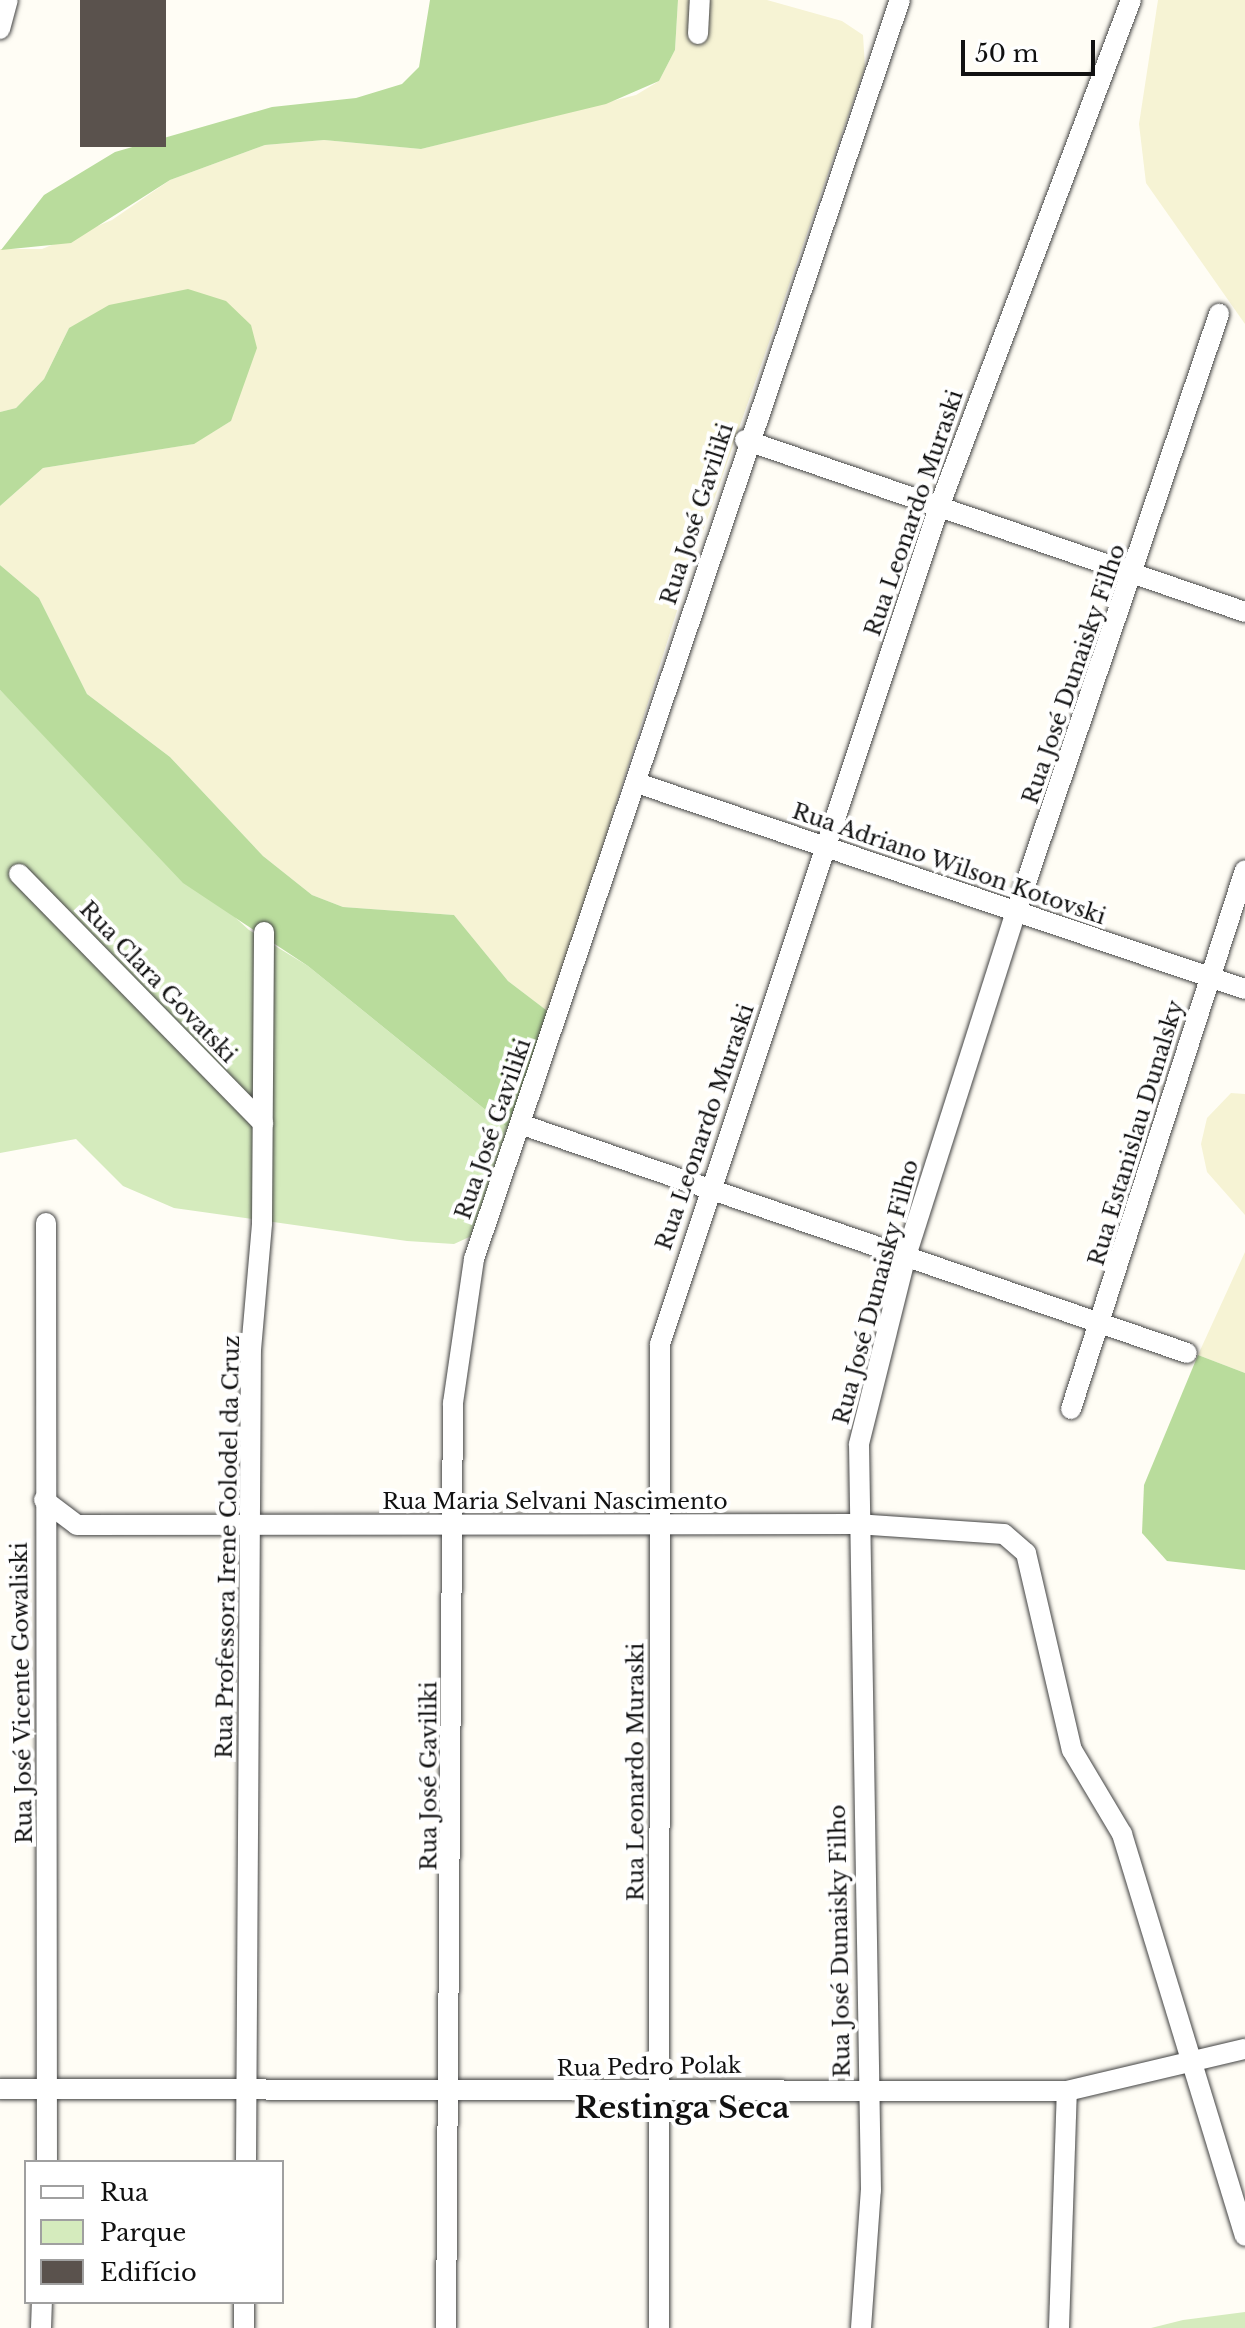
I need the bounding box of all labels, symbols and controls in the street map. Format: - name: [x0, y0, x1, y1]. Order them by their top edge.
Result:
- scale bar: [965, 24, 1099, 74]
- text: 50 m: [975, 39, 1038, 68]
- street label: Rua Leonardo Muraski: [859, 386, 969, 640]
- street label: Rua José Gaviliki: [655, 420, 739, 608]
- street label: Rua José Dunaisky Filho: [1017, 540, 1131, 808]
- street label: Rua Adriano Wilson Kotovski: [788, 798, 1110, 930]
- street label: Rua Clara Govatski: [74, 896, 242, 1068]
- street label: Rua Estanislau Dunalsky: [1083, 997, 1189, 1269]
- street label: Rua Leonardo Muraski: [650, 1000, 760, 1254]
- street label: Rua José Gaviliki: [450, 1035, 536, 1223]
- street label: Rua José Dunaisky Filho: [828, 1156, 924, 1428]
- street label: Rua Professora Irene Colodel da Cruz: [211, 1335, 245, 1759]
- street label: Rua Maria Selvani Nascimento: [382, 1489, 728, 1515]
- street label: Rua José Vicente Gowaliski: [6, 1541, 38, 1845]
- street label: Rua Leonardo Muraski: [623, 1643, 649, 1901]
- street label: Rua José Gaviliki: [416, 1681, 442, 1871]
- street label: Rua José Dunaisky Filho: [824, 1804, 856, 2078]
- street label: Rua Pedro Polak: [556, 2052, 742, 2082]
- district label: Restinga Seca: [575, 2090, 789, 2126]
- legend: [24, 2160, 284, 2304]
- text: Rua: [100, 2178, 148, 2207]
- text: Parque: [100, 2218, 186, 2247]
- text: Edifício: [100, 2258, 197, 2287]

